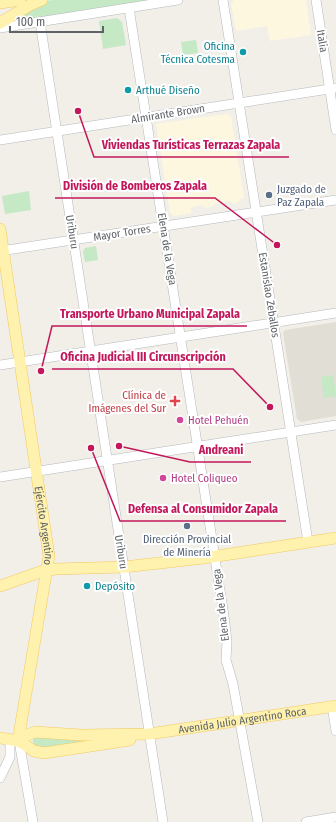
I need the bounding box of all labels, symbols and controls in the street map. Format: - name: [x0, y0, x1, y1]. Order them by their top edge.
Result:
- scale bar: [10, 8, 103, 34]
- text: 100 m: [16, 15, 45, 29]
- street label: Italia: [314, 29, 330, 53]
- place label: Oficina Técnica Cotesma: [161, 40, 235, 66]
- marker: Oficina Técnica Cotesma: [238, 47, 248, 57]
- place label: Arthué Diseño: [136, 84, 200, 97]
- marker: Arthué Diseño: [123, 85, 133, 95]
- street label: Almirante Brown: [130, 102, 206, 126]
- callout: Viviendas Turísticas Terrazas Zapala: [94, 133, 289, 157]
- text: Viviendas Turísticas Terrazas Zapala: [101, 138, 280, 152]
- callout: División de Bomberos Zapala: [55, 174, 215, 198]
- text: División de Bomberos Zapala: [63, 179, 207, 193]
- place label: Juzgado de Paz Zapala: [277, 183, 326, 209]
- marker: Juzgado de Paz Zapala: [264, 190, 274, 200]
- street label: Elena de la Vega: [155, 212, 179, 286]
- street label: Uriburu: [63, 214, 81, 250]
- street label: Mayor Torres: [92, 222, 152, 244]
- street label: Estanislao Zeballos: [256, 251, 282, 339]
- callout: Transporte Urbano Municipal Zapala: [52, 302, 247, 326]
- text: Transporte Urbano Municipal Zapala: [60, 307, 240, 321]
- callout: Oficina Judicial III Circunscripción: [52, 345, 233, 369]
- text: Oficina Judicial III Circunscripción: [60, 350, 226, 364]
- place label: Clínica de Imágenes del Sur: [89, 389, 166, 415]
- marker: Clínica de Imágenes del Sur: [169, 395, 181, 407]
- place label: Hotel Pehuén: [188, 414, 248, 427]
- marker: Hotel Pehuén: [175, 415, 185, 425]
- callout: Andreani: [190, 438, 251, 462]
- text: Andreani: [198, 443, 243, 457]
- place label: Hotel Coliqueo: [171, 472, 238, 485]
- marker: Hotel Coliqueo: [158, 473, 168, 483]
- street label: Ejército Argentino: [32, 485, 56, 566]
- callout: Defensa al Consumidor Zapala: [120, 497, 286, 521]
- text: Defensa al Consumidor Zapala: [128, 502, 278, 516]
- marker: Dirección Provincial de Minería: [182, 521, 192, 531]
- place label: Dirección Provincial de Minería: [143, 533, 231, 559]
- street label: Uriburu: [112, 534, 130, 570]
- street label: Elena de la Vega: [210, 568, 232, 642]
- place label: Depósito: [95, 580, 135, 593]
- marker: Depósito: [82, 581, 92, 591]
- street label: Avenida Julio Argentino Roca: [177, 704, 307, 736]

